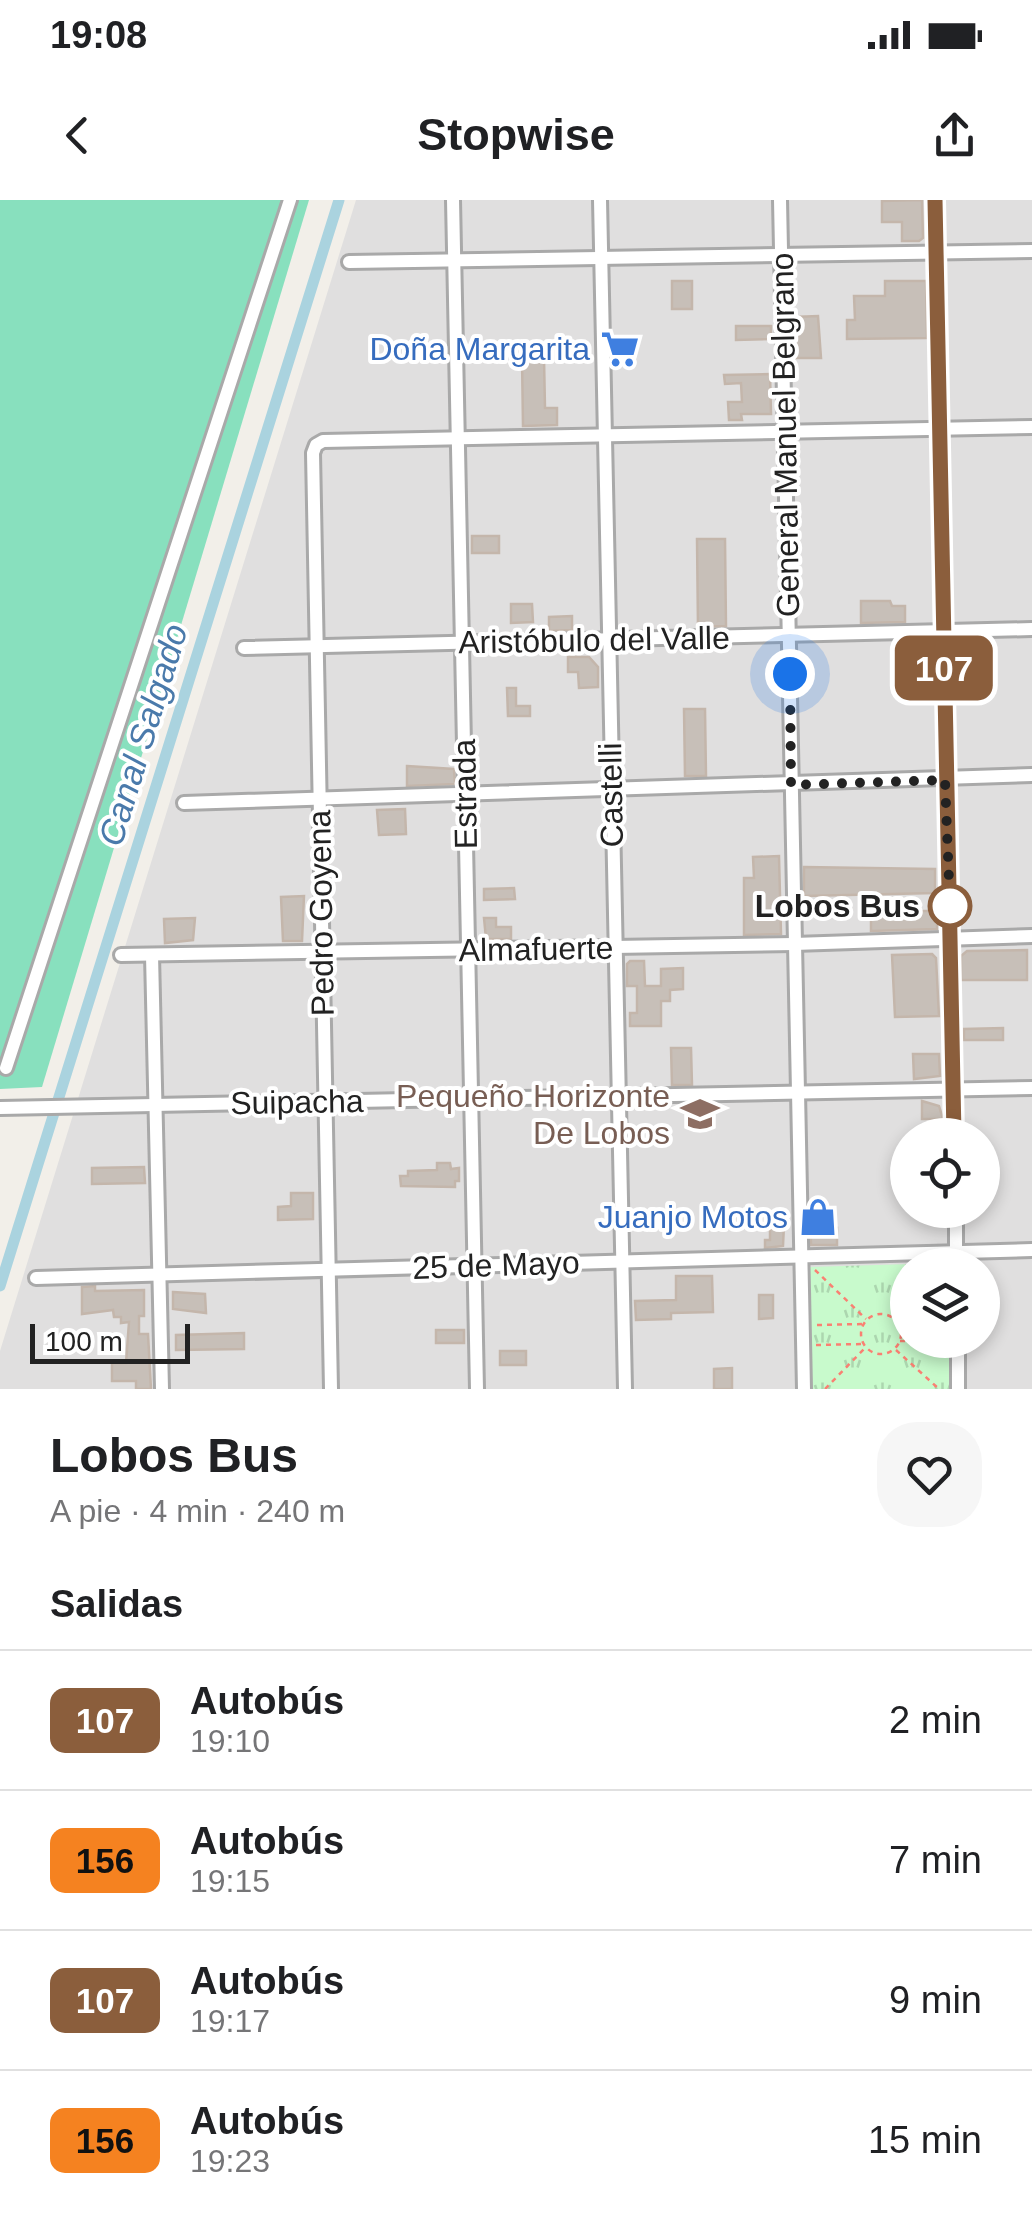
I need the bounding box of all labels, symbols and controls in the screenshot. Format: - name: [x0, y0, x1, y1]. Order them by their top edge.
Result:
- text: 19:08: [50, 14, 147, 56]
- icon: back: [50, 108, 105, 163]
- icon: share: [927, 108, 982, 163]
- text: Stopwise: [417, 109, 615, 160]
- street label: General Manuel Belgrano: [764, 252, 806, 618]
- supermarket icon: Doña Margarita: [599, 328, 641, 370]
- place label: Doña Margarita: [369, 331, 590, 367]
- water label: Canal Salgado: [90, 619, 195, 850]
- street label: Aristóbulo del Valle: [458, 620, 730, 660]
- line badge: 107: [886, 636, 1002, 700]
- your location: [765, 649, 815, 699]
- text: 107: [915, 649, 973, 688]
- street label: Estrada: [446, 738, 484, 849]
- street label: Castelli: [592, 742, 630, 848]
- street label: Pedro Goyena: [301, 809, 341, 1016]
- marker: Lobos Bus: [929, 885, 971, 927]
- place label: Lobos Bus: [755, 888, 920, 924]
- street label: Almafuerte: [458, 930, 614, 968]
- place label: Pequeño Horizonte De Lobos: [396, 1078, 670, 1151]
- street label: Suipacha: [230, 1083, 364, 1121]
- school or university icon: Pequeño Horizonte De Lobos: [679, 1093, 721, 1135]
- map controls: [890, 1118, 1000, 1358]
- button: locate: [890, 1118, 1000, 1228]
- shop icon: Juanjo Motos: [797, 1196, 839, 1238]
- place label: Juanjo Motos: [598, 1199, 788, 1235]
- street label: 25 de Mayo: [412, 1244, 580, 1286]
- button: layers: [890, 1248, 1000, 1358]
- scale bar: [30, 1319, 190, 1364]
- text: 100 m: [45, 1326, 123, 1357]
- button: heart: [877, 1422, 982, 1527]
- text: Lobos Bus: [50, 1429, 298, 1482]
- text: A pie · 4 min · 240 m: [50, 1493, 345, 1529]
- text: Salidas: [50, 1583, 183, 1625]
- text: Autobús: [190, 1680, 344, 1722]
- text: 2 min: [889, 1699, 982, 1741]
- text: 107: [76, 1701, 134, 1740]
- text: 19:10: [190, 1723, 270, 1759]
- text: Autobús: [190, 1820, 344, 1862]
- text: 7 min: [889, 1839, 982, 1881]
- text: 156: [76, 1841, 134, 1880]
- text: 19:15: [190, 1863, 270, 1899]
- text: Autobús: [190, 1960, 344, 2002]
- text: 9 min: [889, 1979, 982, 2021]
- text: 107: [76, 1981, 134, 2020]
- text: 19:17: [190, 2003, 270, 2039]
- text: Autobús: [190, 2100, 344, 2142]
- text: 15 min: [868, 2119, 982, 2161]
- text: 156: [76, 2121, 134, 2160]
- text: 19:23: [190, 2143, 270, 2179]

